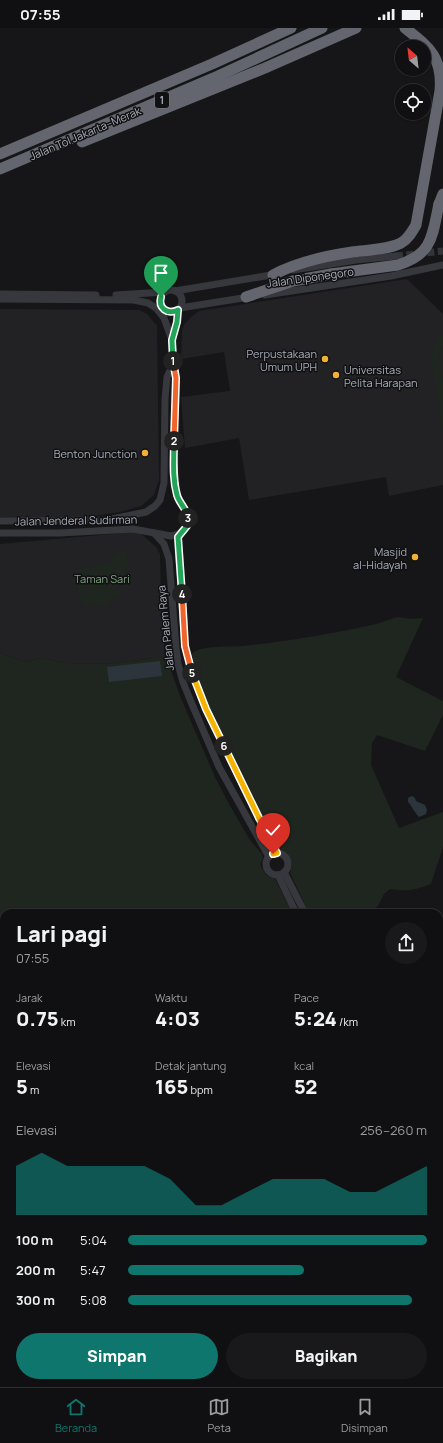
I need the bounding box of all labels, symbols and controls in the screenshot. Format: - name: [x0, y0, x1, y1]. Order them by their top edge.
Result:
- text: 07:55: [20, 4, 61, 25]
- north arrow: [395, 40, 431, 76]
- map controls: [395, 40, 431, 120]
- button: locate: [395, 84, 431, 120]
- road number: 1: [155, 92, 169, 108]
- street label: Jalan Tol Jakarta–Merak: [27, 102, 144, 163]
- pin: [144, 256, 178, 297]
- icon: arrive: [150, 262, 172, 284]
- street label: Jalan Diponegoro: [265, 263, 355, 291]
- place label: Perpustakaan Umum UPH: [246, 346, 317, 374]
- pin: 1: [163, 351, 183, 371]
- text: 1: [171, 353, 175, 368]
- marker: Perpustakaan Umum UPH: [320, 354, 330, 364]
- place label: Universitas Pelita Harapan: [344, 362, 418, 390]
- marker: Universitas Pelita Harapan: [331, 370, 341, 380]
- pin: 2: [164, 431, 184, 451]
- text: 2: [171, 433, 177, 448]
- place label: Benton Junction: [54, 446, 137, 461]
- marker: Benton Junction: [140, 448, 150, 458]
- pin: 3: [178, 508, 198, 528]
- text: 3: [185, 510, 191, 525]
- street label: Jalan Jenderal Sudirman: [15, 511, 137, 529]
- place label: Masjid al-Hidayah: [353, 544, 407, 572]
- marker: Masjid al-Hidayah: [410, 552, 420, 562]
- park label: Taman Sari: [74, 571, 130, 586]
- street label: Jalan Palem Raya: [153, 584, 177, 672]
- pin: 4: [172, 584, 192, 604]
- text: 4: [179, 586, 185, 601]
- pin: 5: [182, 663, 202, 683]
- text: 5: [189, 665, 195, 680]
- pin: 6: [214, 736, 234, 756]
- text: 6: [221, 738, 227, 753]
- pin: [256, 813, 290, 854]
- icon: check: [262, 819, 284, 841]
- text: Lari pagi: [16, 919, 108, 949]
- button: share: [385, 922, 427, 964]
- text: 07:55: [16, 949, 49, 967]
- text: Jarak: [16, 990, 43, 1005]
- text: Waktu: [155, 990, 187, 1005]
- text: Pace: [294, 990, 319, 1005]
- text: 0.75: [16, 1005, 59, 1032]
- text: 4:03: [155, 1005, 200, 1032]
- text: 5:24: [294, 1005, 337, 1032]
- text: km: [59, 1014, 76, 1029]
- text: /km: [337, 1014, 358, 1029]
- text: Elevasi: [16, 1058, 51, 1073]
- text: Detak jantung: [155, 1058, 226, 1073]
- text: kcal: [294, 1058, 314, 1073]
- text: 5: [16, 1073, 28, 1100]
- text: 165: [155, 1073, 188, 1100]
- text: 52: [294, 1073, 317, 1100]
- text: m: [28, 1082, 39, 1097]
- text: bpm: [188, 1082, 213, 1097]
- text: Elevasi: [16, 1121, 57, 1139]
- text: 256–260 m: [360, 1121, 427, 1139]
- text: 100 m: [16, 1231, 53, 1249]
- text: 5:04: [80, 1231, 107, 1249]
- text: 200 m: [16, 1261, 55, 1279]
- text: 5:47: [80, 1261, 106, 1279]
- text: 300 m: [16, 1291, 55, 1309]
- text: 5:08: [80, 1291, 107, 1309]
- button: Simpan: [16, 1333, 218, 1379]
- button: Bagikan: [226, 1333, 427, 1379]
- tab: Beranda: [55, 1396, 97, 1435]
- tab: Peta: [207, 1396, 231, 1435]
- tab: Disimpan: [341, 1396, 388, 1435]

